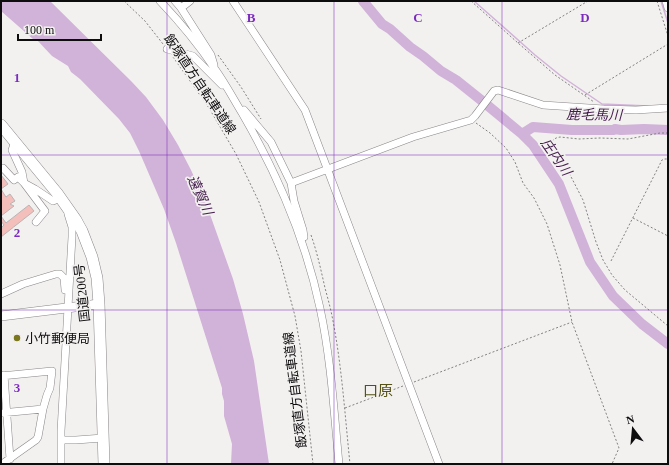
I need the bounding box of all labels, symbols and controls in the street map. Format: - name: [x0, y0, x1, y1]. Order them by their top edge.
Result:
- text: B: [247, 10, 256, 25]
- text: C: [413, 10, 423, 25]
- text: D: [580, 10, 590, 25]
- scale bar: [18, 16, 101, 42]
- text: 100 m: [24, 23, 55, 37]
- street label: 飯塚直方自転車道線: [161, 31, 239, 137]
- text: 1: [14, 70, 20, 85]
- water label: 鹿毛馬川: [566, 107, 624, 123]
- water label: 庄内川: [538, 135, 575, 180]
- water label: 遠賀川: [185, 173, 216, 219]
- text: 2: [14, 225, 20, 240]
- street label: 国道200号: [71, 263, 93, 323]
- place label: 小竹郵便局: [25, 331, 90, 346]
- street label: 飯塚直方自転車道線: [280, 331, 310, 449]
- marker: 小竹郵便局: [12, 333, 22, 343]
- text: 3: [14, 380, 21, 395]
- district label: 口原: [363, 383, 393, 399]
- north arrow: [613, 409, 653, 449]
- text: N: [625, 413, 636, 426]

